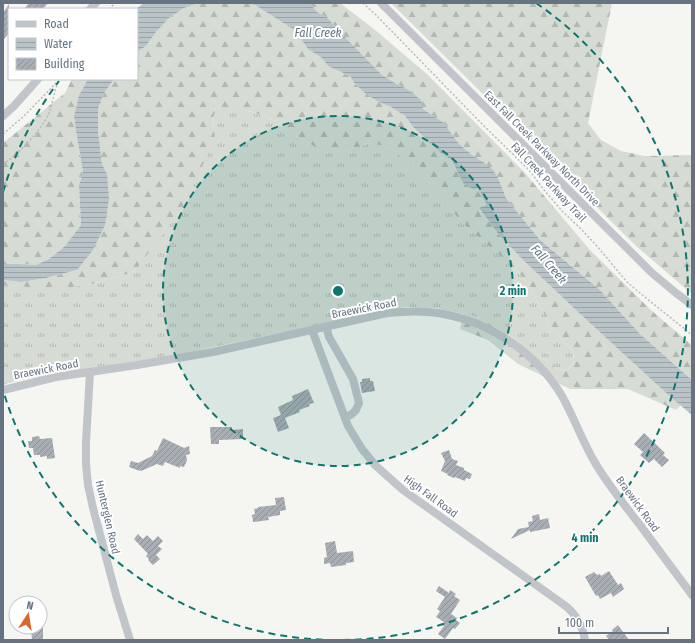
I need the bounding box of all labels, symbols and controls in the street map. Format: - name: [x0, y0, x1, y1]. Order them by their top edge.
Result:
- legend: [8, 8, 138, 80]
- text: Road: [44, 17, 69, 31]
- water label: Fall Creek: [294, 26, 342, 40]
- text: Water: [44, 37, 73, 51]
- text: Building: [44, 57, 85, 71]
- street label: East Fall Creek Parkway North Drive: [481, 88, 602, 209]
- street label: Fall Creek Parkway Trail: [508, 140, 589, 225]
- water label: Fall Creek: [528, 242, 570, 286]
- centre of rings: [331, 284, 345, 298]
- text: 2 min: [499, 284, 526, 298]
- street label: Braewick Road: [331, 296, 398, 321]
- street label: Braewick Road: [13, 357, 80, 382]
- street label: High Fall Road: [401, 472, 460, 520]
- street label: Braewick Road: [613, 474, 662, 535]
- street label: Hunterglen Road: [93, 479, 122, 555]
- text: 4 min: [571, 531, 599, 545]
- north arrow: [8, 595, 48, 635]
- text: N: [25, 599, 35, 613]
- scale bar: [559, 609, 668, 635]
- text: 100 m: [565, 616, 594, 630]

